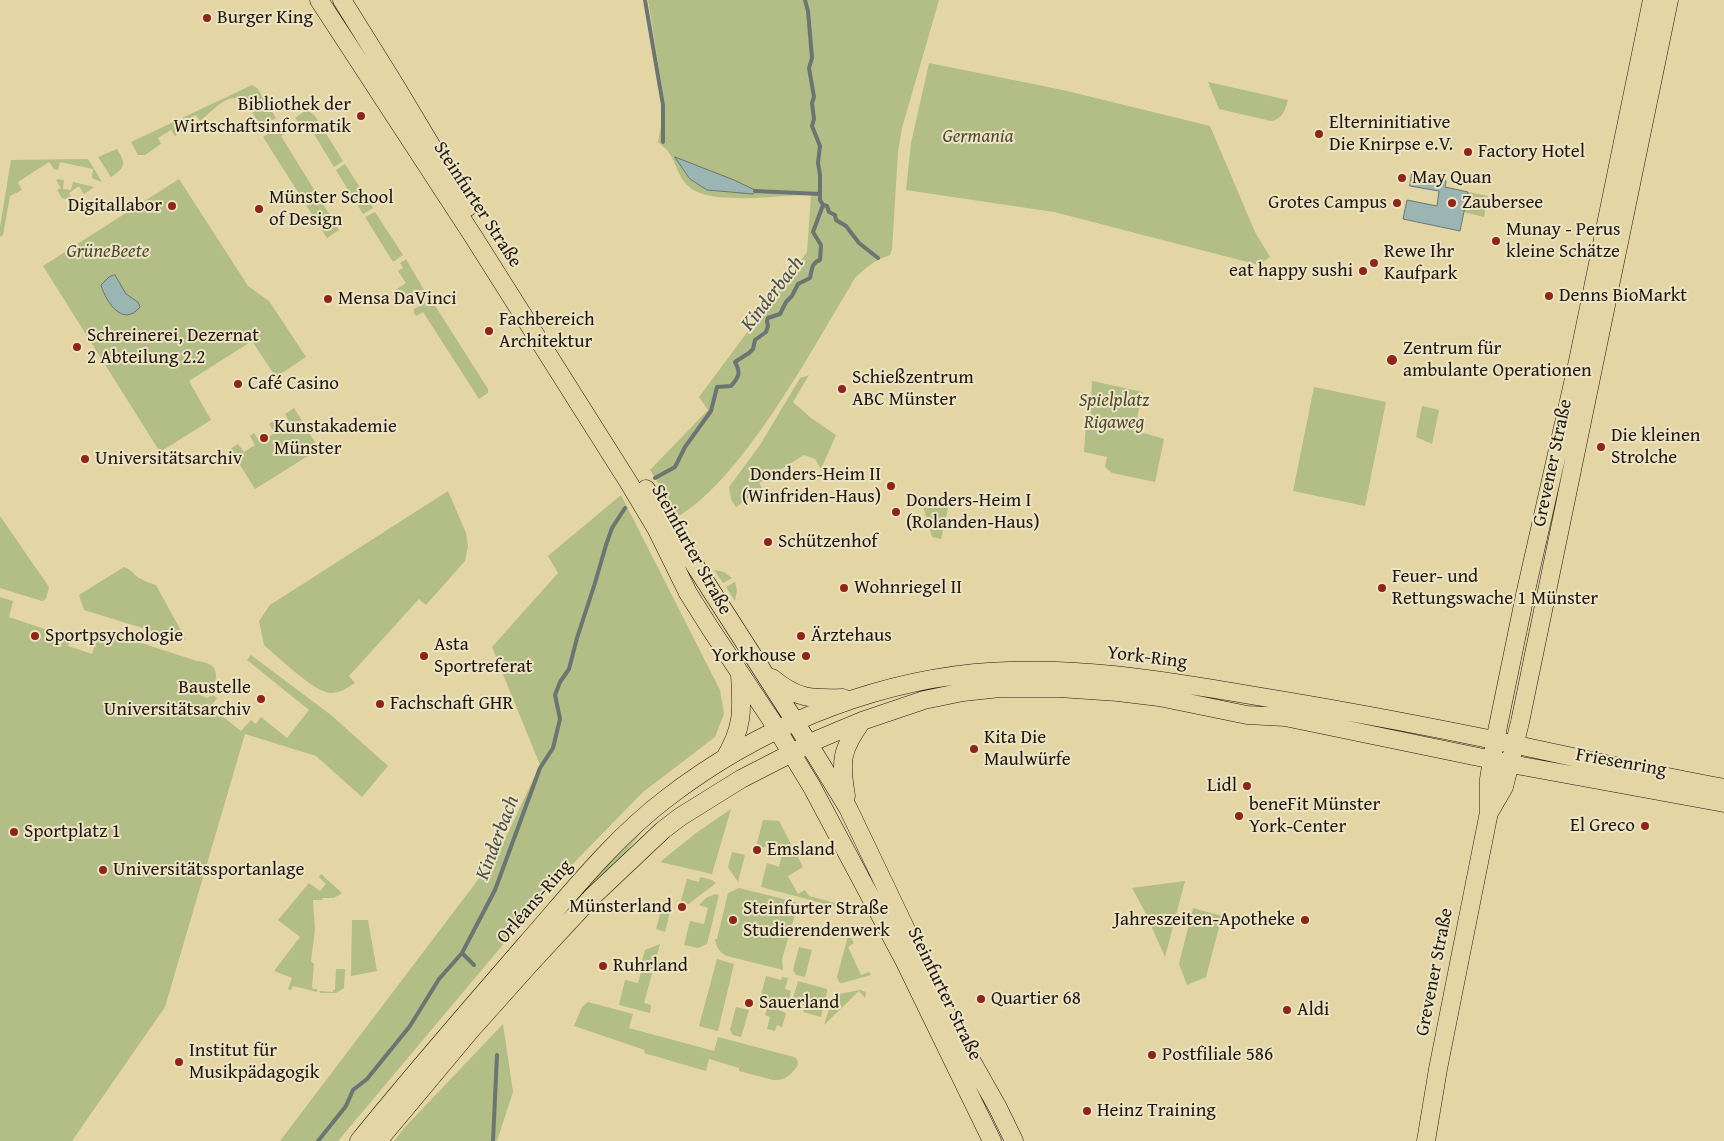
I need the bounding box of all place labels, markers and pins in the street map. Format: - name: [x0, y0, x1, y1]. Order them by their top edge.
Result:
- place label: Burger King: [217, 7, 313, 29]
- marker: Burger King: [201, 12, 213, 24]
- place label: Bibliothek der Wirtschaftsinformatik: [173, 94, 351, 138]
- marker: Bibliothek der Wirtschaftsinformatik: [355, 110, 367, 122]
- place label: Elterninitiative Die Knirpse e.V.: [1329, 112, 1453, 156]
- marker: Elterninitiative Die Knirpse e.V.: [1313, 128, 1325, 140]
- place label: Factory Hotel: [1478, 141, 1585, 163]
- marker: Factory Hotel: [1462, 146, 1474, 158]
- place label: May Quan: [1412, 167, 1492, 189]
- marker: May Quan: [1396, 172, 1408, 184]
- place label: Münster School of Design: [269, 187, 394, 231]
- place label: Grotes Campus: [1268, 192, 1387, 214]
- place label: Zaubersee: [1462, 192, 1543, 214]
- place label: Digitallabor: [68, 195, 162, 217]
- marker: Grotes Campus: [1391, 197, 1403, 209]
- marker: Zaubersee: [1446, 197, 1458, 209]
- marker: Digitallabor: [166, 200, 178, 212]
- marker: Münster School of Design: [253, 203, 265, 215]
- place label: Munay - Perus kleine Schätze: [1506, 219, 1621, 263]
- marker: Munay - Perus kleine Schätze: [1490, 235, 1502, 247]
- place label: Rewe Ihr Kaufpark: [1384, 241, 1457, 285]
- marker: Rewe Ihr Kaufpark: [1368, 257, 1380, 269]
- place label: eat happy sushi: [1229, 260, 1353, 282]
- marker: eat happy sushi: [1357, 265, 1369, 277]
- place label: Denns BioMarkt: [1559, 285, 1687, 307]
- place label: Mensa DaVinci: [338, 288, 457, 310]
- marker: Denns BioMarkt: [1543, 290, 1555, 302]
- marker: Mensa DaVinci: [322, 293, 334, 305]
- place label: Fachbereich Architektur: [499, 309, 595, 353]
- place label: Schreinerei, Dezernat 2 Abteilung 2.2: [87, 325, 259, 369]
- marker: Fachbereich Architektur: [483, 325, 495, 337]
- place label: Zentrum für ambulante Operationen: [1403, 338, 1592, 382]
- marker: Schreinerei, Dezernat 2 Abteilung 2.2: [71, 341, 83, 353]
- marker: Zentrum für ambulante Operationen: [1385, 353, 1399, 367]
- place label: Schießzentrum ABC Münster: [852, 367, 974, 411]
- place label: Café Casino: [248, 373, 339, 395]
- marker: Café Casino: [232, 378, 244, 390]
- marker: Schießzentrum ABC Münster: [836, 383, 848, 395]
- place label: Kunstakademie Münster: [274, 416, 397, 460]
- place label: Die kleinen Strolche: [1611, 425, 1700, 469]
- marker: Kunstakademie Münster: [258, 432, 270, 444]
- marker: Die kleinen Strolche: [1595, 441, 1607, 453]
- place label: Universitätsarchiv: [95, 448, 242, 470]
- marker: Universitätsarchiv: [79, 453, 91, 465]
- place label: Donders-Heim II (Winfriden-Haus): [742, 464, 881, 508]
- marker: Donders-Heim II (Winfriden-Haus): [885, 480, 897, 492]
- place label: Donders-Heim I (Rolanden-Haus): [906, 490, 1040, 534]
- marker: Donders-Heim I (Rolanden-Haus): [890, 506, 902, 518]
- place label: Schützenhof: [778, 531, 877, 553]
- marker: Schützenhof: [762, 536, 774, 548]
- place label: Feuer- und Rettungswache 1 Münster: [1392, 566, 1598, 610]
- place label: Wohnriegel II: [854, 577, 962, 599]
- marker: Wohnriegel II: [838, 582, 850, 594]
- marker: Feuer- und Rettungswache 1 Münster: [1376, 582, 1388, 594]
- place label: Sportpsychologie: [45, 625, 183, 647]
- place label: Ärztehaus: [811, 625, 892, 647]
- marker: Sportpsychologie: [29, 630, 41, 642]
- marker: Ärztehaus: [795, 630, 807, 642]
- place label: Asta Sportreferat: [434, 634, 533, 678]
- place label: Yorkhouse: [711, 645, 796, 667]
- marker: Asta Sportreferat: [418, 650, 430, 662]
- marker: Yorkhouse: [800, 650, 812, 662]
- place label: Baustelle Universitätsarchiv: [104, 677, 251, 721]
- marker: Baustelle Universitätsarchiv: [255, 693, 267, 705]
- place label: Fachschaft GHR: [390, 693, 513, 715]
- marker: Fachschaft GHR: [374, 698, 386, 710]
- place label: Kita Die Maulwürfe: [984, 727, 1071, 771]
- marker: Kita Die Maulwürfe: [968, 743, 980, 755]
- place label: Lidl: [1207, 775, 1237, 797]
- marker: Lidl: [1241, 780, 1253, 792]
- place label: beneFit Münster York-Center: [1249, 794, 1380, 838]
- marker: beneFit Münster York-Center: [1233, 810, 1245, 822]
- place label: El Greco: [1570, 815, 1635, 837]
- marker: El Greco: [1639, 820, 1651, 832]
- place label: Sportplatz 1: [24, 821, 121, 843]
- marker: Sportplatz 1: [8, 826, 20, 838]
- place label: Emsland: [767, 839, 835, 861]
- marker: Emsland: [751, 844, 763, 856]
- place label: Universitätssportanlage: [113, 859, 304, 881]
- marker: Universitätssportanlage: [97, 864, 109, 876]
- place label: Münsterland: [569, 896, 672, 918]
- place label: Steinfurter Straße Studierendenwerk: [743, 898, 890, 942]
- marker: Münsterland: [676, 901, 688, 913]
- place label: Jahreszeiten-Apotheke: [1114, 909, 1295, 931]
- marker: Steinfurter Straße Studierendenwerk: [727, 914, 739, 926]
- marker: Jahreszeiten-Apotheke: [1299, 914, 1311, 926]
- place label: Ruhrland: [613, 955, 688, 977]
- marker: Ruhrland: [597, 960, 609, 972]
- place label: Quartier 68: [991, 988, 1081, 1010]
- place label: Sauerland: [759, 992, 839, 1014]
- marker: Quartier 68: [975, 993, 987, 1005]
- marker: Sauerland: [743, 997, 755, 1009]
- place label: Aldi: [1297, 999, 1329, 1021]
- marker: Aldi: [1281, 1004, 1293, 1016]
- place label: Institut für Musikpädagogik: [189, 1040, 319, 1084]
- place label: Postfiliale 586: [1162, 1044, 1273, 1066]
- marker: Postfiliale 586: [1146, 1049, 1158, 1061]
- marker: Institut für Musikpädagogik: [173, 1056, 185, 1068]
- place label: Heinz Training: [1097, 1100, 1216, 1122]
- marker: Heinz Training: [1081, 1105, 1093, 1117]

